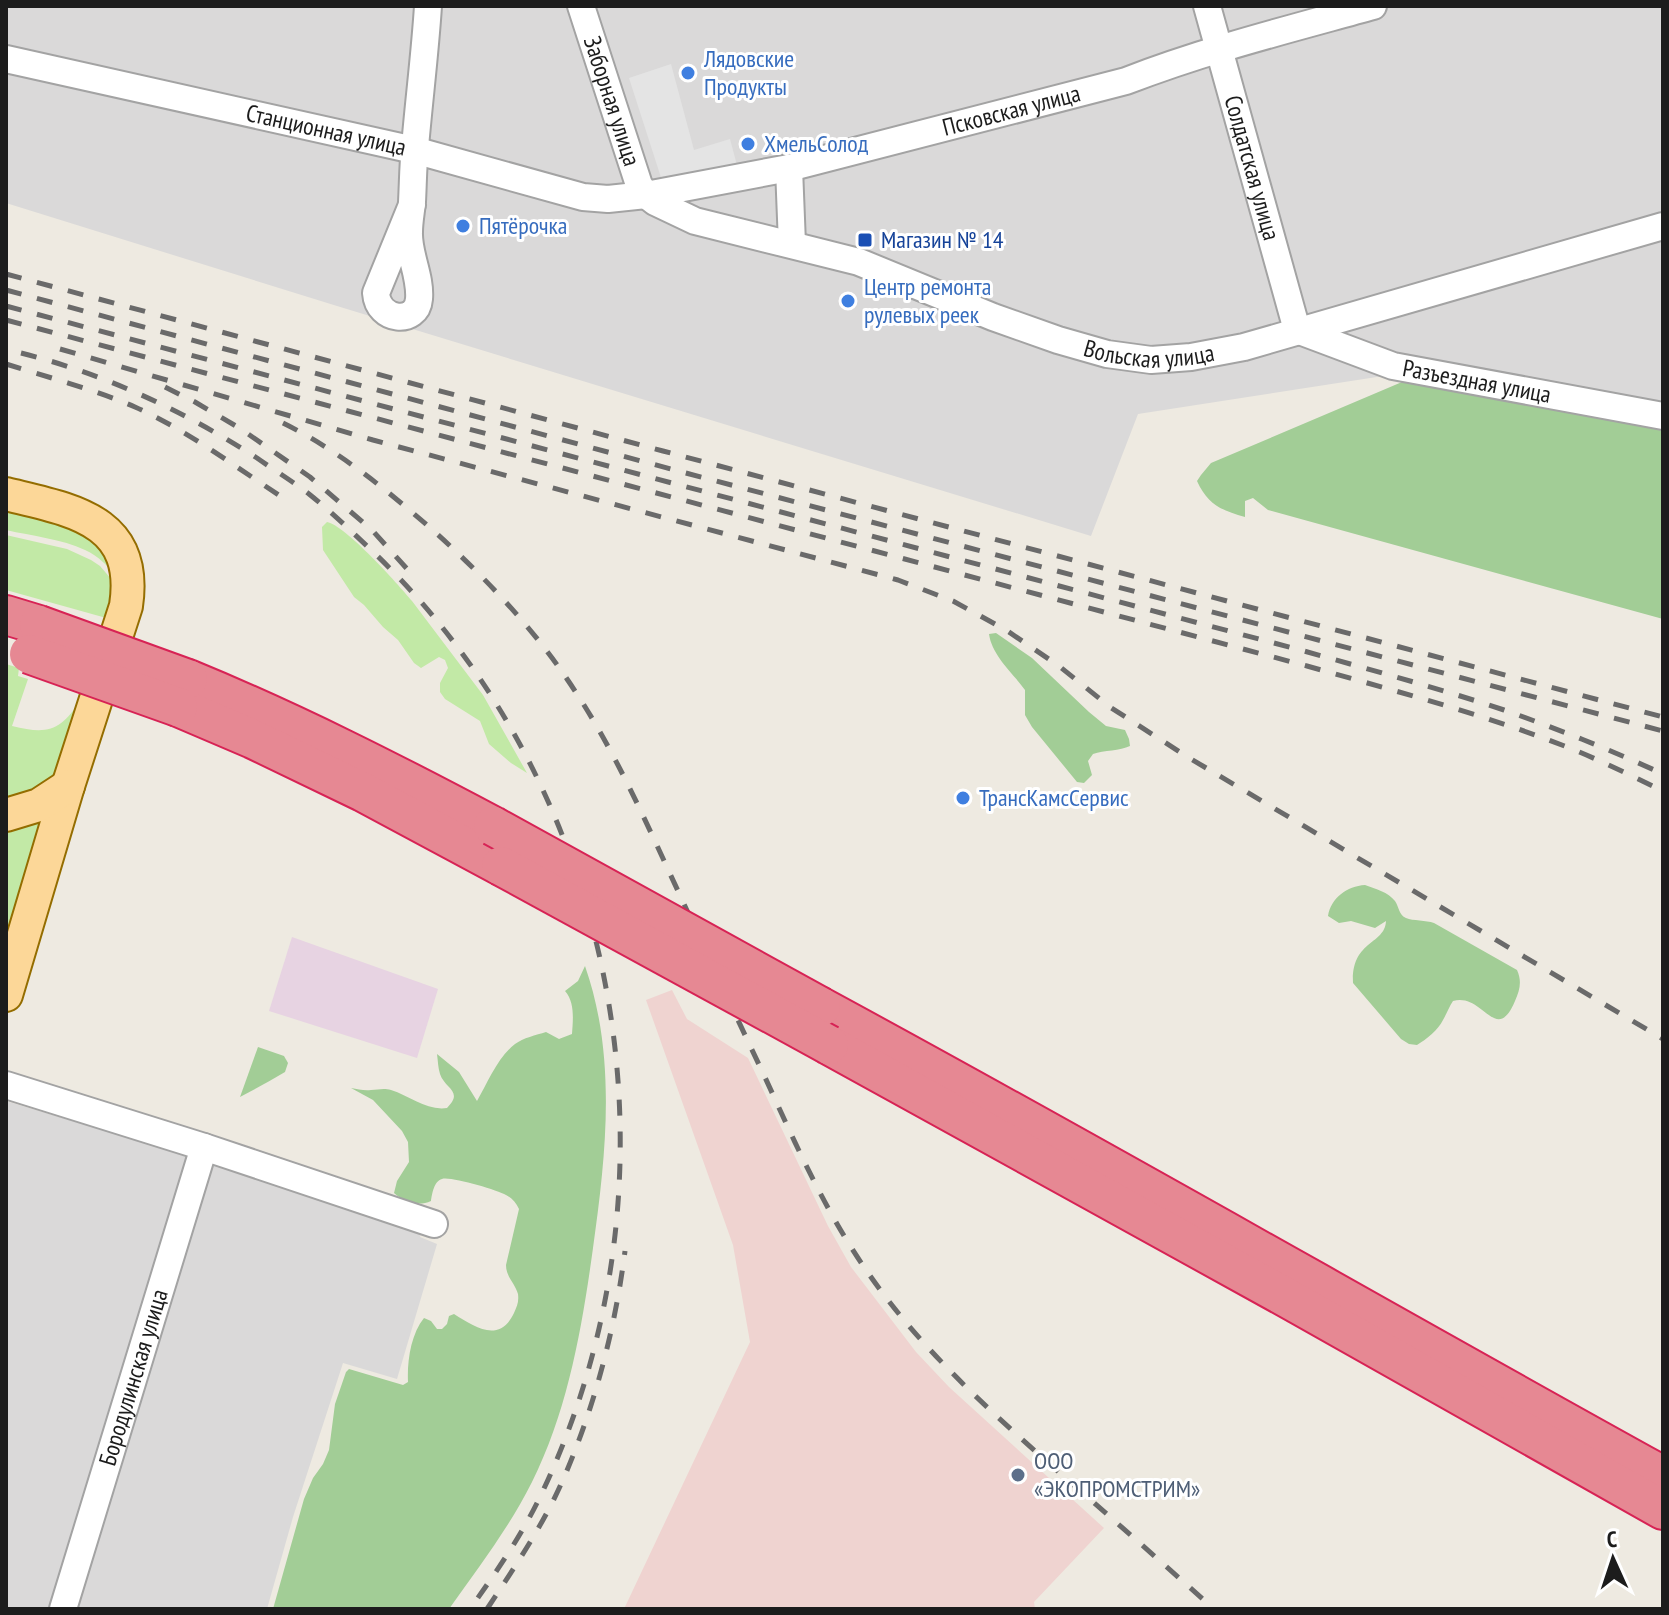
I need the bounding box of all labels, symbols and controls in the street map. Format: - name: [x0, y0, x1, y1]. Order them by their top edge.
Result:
- street label: Заборная улица: [577, 32, 648, 170]
- place label: Лядовские Продукты: [703, 43, 794, 102]
- marker: Лядовские Продукты: [679, 64, 697, 82]
- street label: Псковская улица: [939, 77, 1084, 143]
- street label: Солдатская улица: [1218, 92, 1287, 244]
- street label: Станционная улица: [243, 97, 409, 163]
- place label: ХмельСолод: [764, 128, 869, 159]
- marker: ХмельСолод: [739, 135, 757, 153]
- place label: Пятёрочка: [479, 210, 567, 241]
- marker: Пятёрочка: [454, 217, 472, 235]
- place label: Магазин № 14: [881, 224, 1004, 255]
- marker: Магазин № 14: [856, 231, 874, 249]
- place label: Центр ремонта рулевых реек: [864, 271, 991, 330]
- marker: Центр ремонта рулевых реек: [839, 292, 857, 310]
- street label: Вольская улица: [1080, 332, 1217, 375]
- street label: Разъездная улица: [1400, 352, 1554, 410]
- place label: ТрансКамсСервис: [979, 782, 1129, 813]
- marker: ТрансКамсСервис: [954, 789, 972, 807]
- street label: Бородулинская улица: [92, 1285, 175, 1469]
- place label: ООО «ЭКОПРОМСТРИМ»: [1034, 1445, 1200, 1504]
- marker: ООО «ЭКОПРОМСТРИМ»: [1009, 1466, 1027, 1484]
- north arrow: [1573, 1519, 1653, 1599]
- text: С: [1606, 1525, 1618, 1553]

